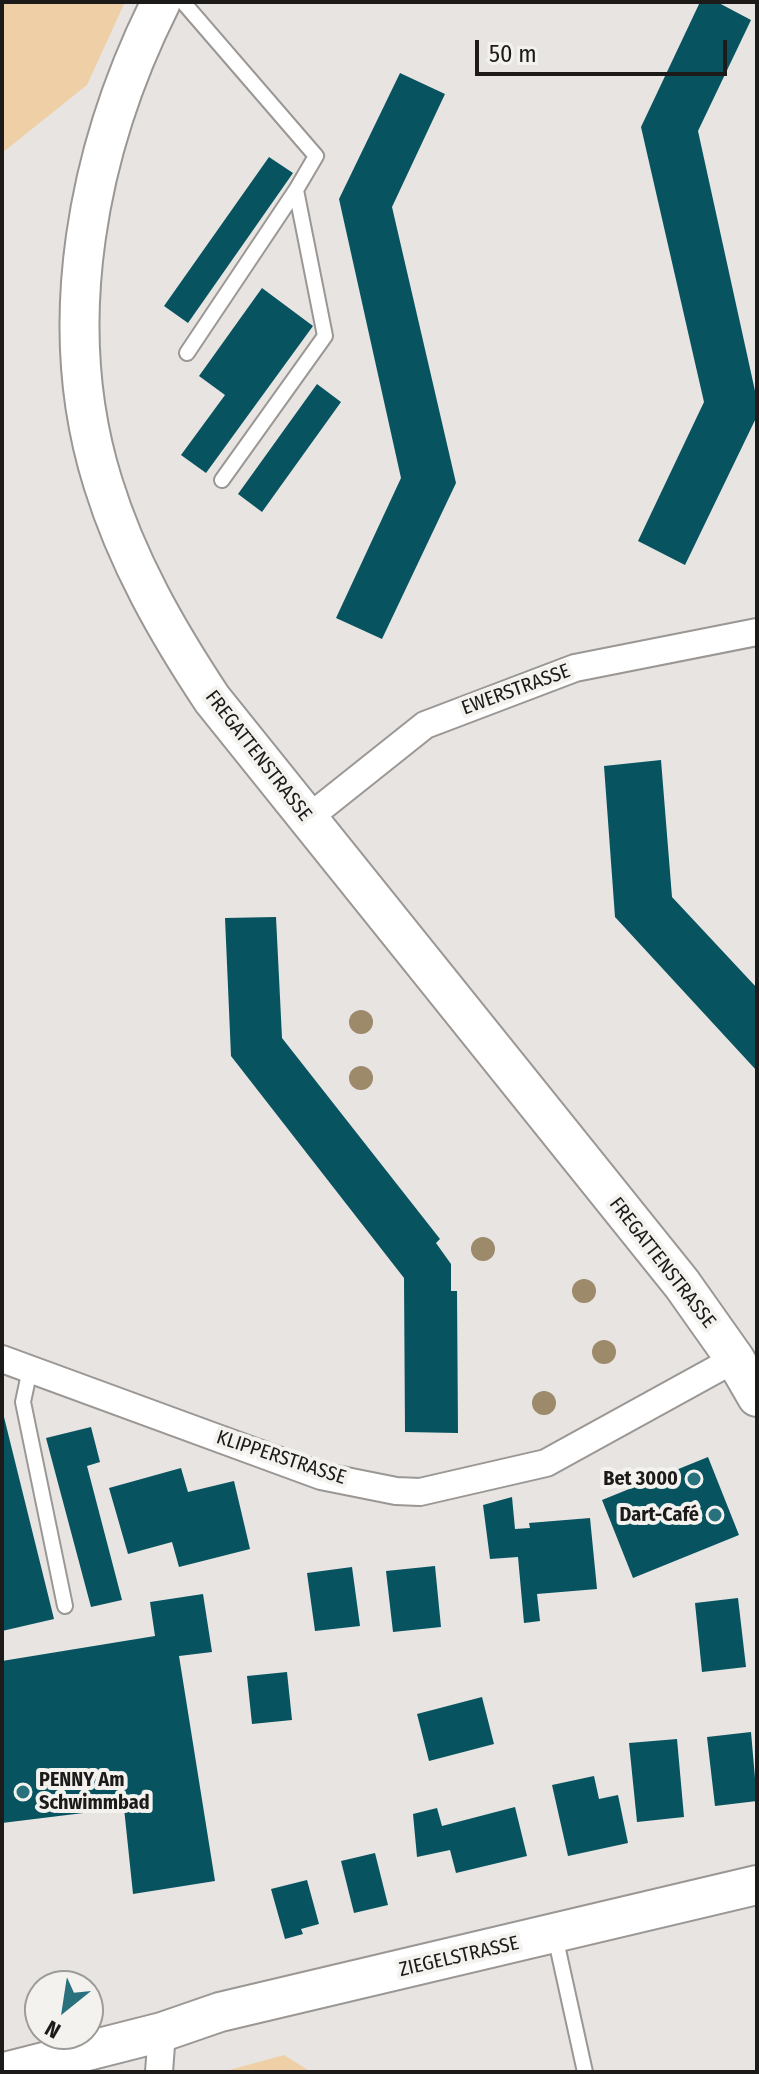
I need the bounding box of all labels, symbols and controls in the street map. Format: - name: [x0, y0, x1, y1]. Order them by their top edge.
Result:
- scale bar: [479, 24, 731, 74]
- text: 50 m: [489, 40, 537, 68]
- street label: EWERSTRASSE: [459, 659, 573, 721]
- street label: FREGATTENSTRASSE: [200, 686, 316, 826]
- street label: FREGATTENSTRASSE: [604, 1193, 720, 1333]
- street label: KLIPPERSTRASSE: [213, 1426, 349, 1490]
- place label: Bet 3000: [603, 1467, 678, 1491]
- marker: Bet 3000: [685, 1470, 703, 1488]
- place label: Dart-Café: [620, 1503, 699, 1527]
- marker: Dart-Café: [706, 1506, 724, 1524]
- place label: PENNY Am Schwimmbad: [39, 1768, 150, 1815]
- marker: PENNY Am Schwimmbad: [14, 1783, 32, 1801]
- street label: ZIEGELSTRASSE: [397, 1932, 521, 1982]
- north arrow: [24, 1970, 104, 2050]
- text: N: [40, 2014, 65, 2044]

